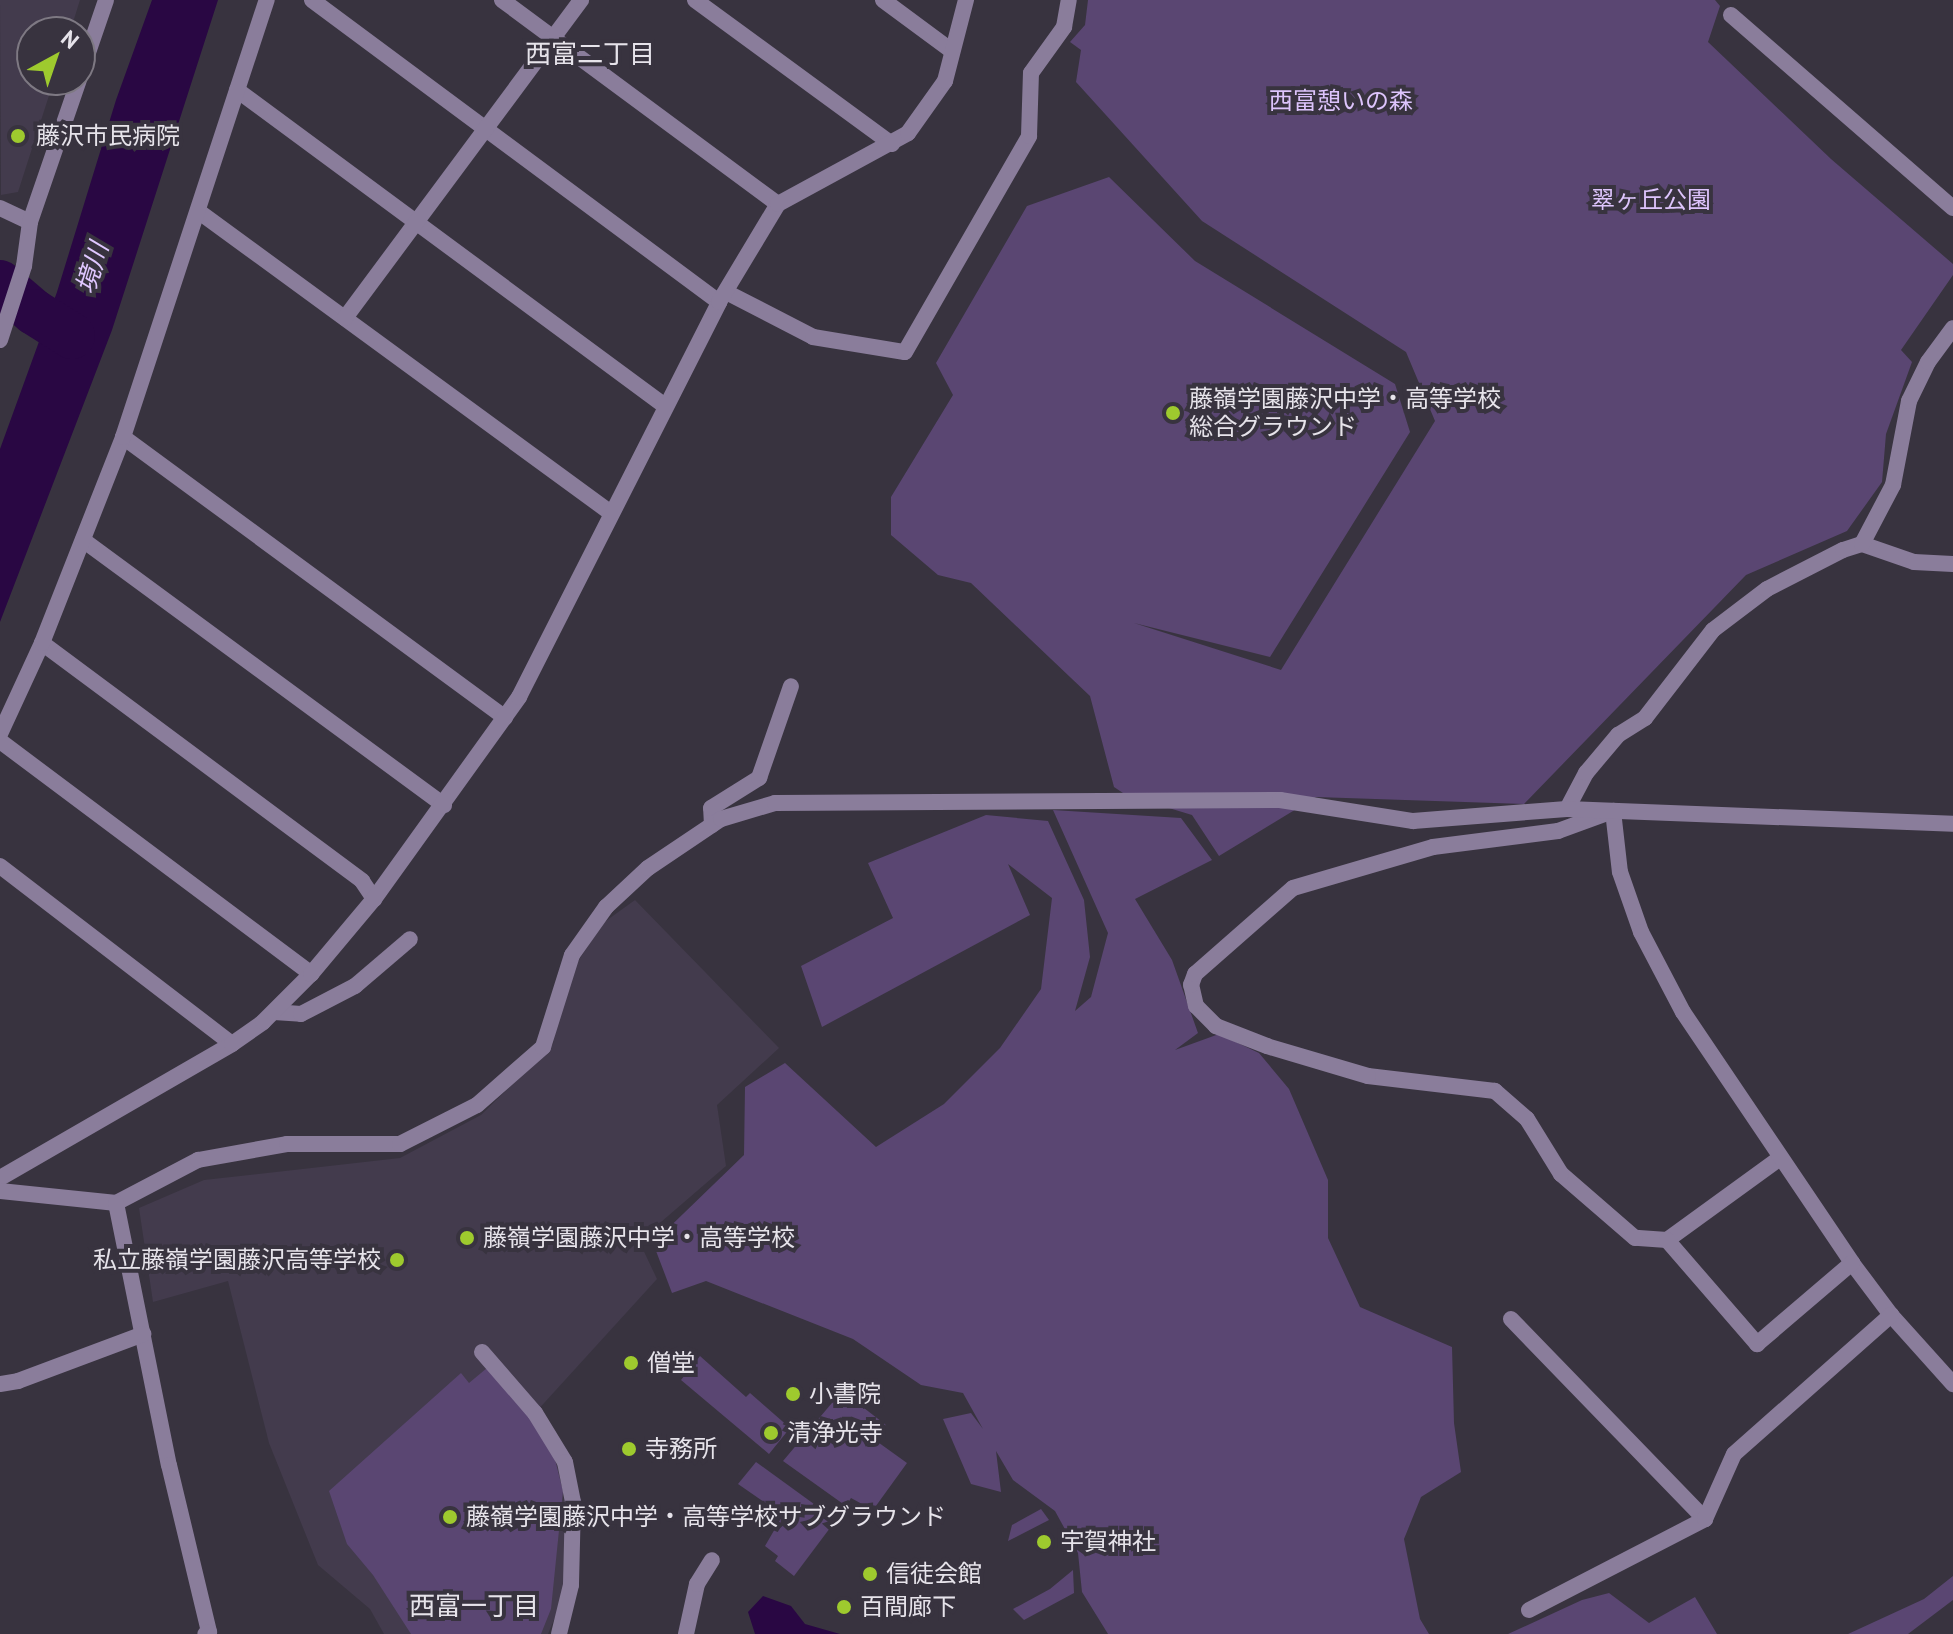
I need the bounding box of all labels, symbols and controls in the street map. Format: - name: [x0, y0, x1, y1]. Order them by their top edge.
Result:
- north arrow: [16, 16, 96, 96]
- text: N: [56, 24, 85, 55]
- district label: 西富二丁目: [525, 38, 655, 70]
- park label: 西富憩いの森: [1269, 87, 1413, 115]
- place label: 藤沢市民病院: [36, 122, 180, 150]
- marker: 藤沢市民病院: [7, 125, 29, 147]
- park label: 翠ヶ丘公園: [1591, 186, 1711, 214]
- water label: 境川: [69, 239, 115, 297]
- place label: 藤嶺学園藤沢中学・高等学校 総合グラウンド: [1189, 385, 1501, 441]
- marker: 藤嶺学園藤沢中学・高等学校 総合グラウンド: [1164, 404, 1182, 422]
- place label: 藤嶺学園藤沢中学・高等学校: [483, 1224, 795, 1252]
- marker: 藤嶺学園藤沢中学・高等学校: [458, 1229, 476, 1247]
- place label: 私立藤嶺学園藤沢高等学校: [93, 1246, 381, 1274]
- marker: 私立藤嶺学園藤沢高等学校: [388, 1251, 406, 1269]
- place label: 僧堂: [647, 1349, 695, 1377]
- marker: 僧堂: [622, 1354, 640, 1372]
- place label: 小書院: [809, 1380, 881, 1408]
- marker: 小書院: [784, 1385, 802, 1403]
- place label: 清浄光寺: [787, 1419, 883, 1447]
- marker: 清浄光寺: [762, 1424, 780, 1442]
- place label: 寺務所: [645, 1435, 717, 1463]
- marker: 寺務所: [620, 1440, 638, 1458]
- place label: 藤嶺学園藤沢中学・高等学校サブグラウンド: [466, 1503, 946, 1531]
- marker: 藤嶺学園藤沢中学・高等学校サブグラウンド: [441, 1508, 459, 1526]
- place label: 宇賀神社: [1060, 1528, 1156, 1556]
- marker: 宇賀神社: [1035, 1533, 1053, 1551]
- place label: 信徒会館: [886, 1560, 982, 1588]
- marker: 信徒会館: [861, 1565, 879, 1583]
- district label: 西富一丁目: [409, 1590, 539, 1622]
- place label: 百間廊下: [860, 1593, 956, 1621]
- marker: 百間廊下: [835, 1598, 853, 1616]

